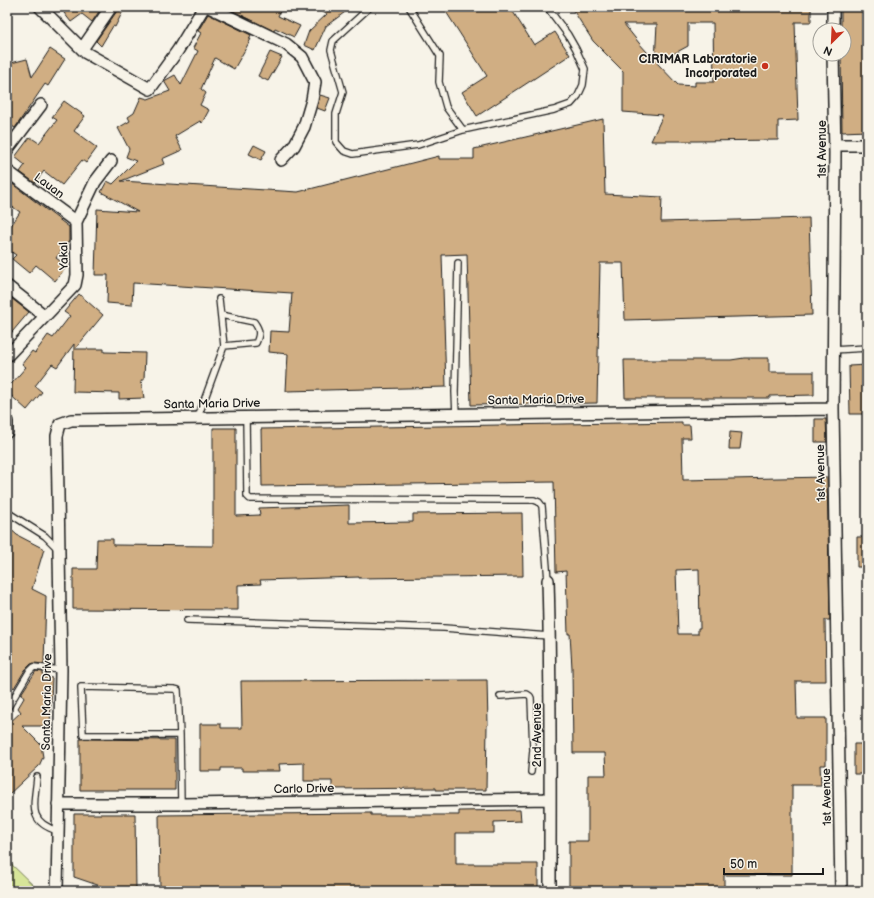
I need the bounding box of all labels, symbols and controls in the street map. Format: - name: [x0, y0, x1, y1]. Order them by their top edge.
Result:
- north arrow: [812, 22, 852, 62]
- text: N: [822, 43, 835, 58]
- place label: CIRIMAR Laboratorie Incorporated: [639, 52, 757, 81]
- marker: CIRIMAR Laboratorie Incorporated: [760, 61, 770, 71]
- street label: 1st Avenue: [815, 120, 830, 178]
- street label: Lauan: [31, 170, 67, 202]
- street label: Yakal: [56, 242, 72, 271]
- street label: Santa Maria Drive: [488, 392, 584, 408]
- street label: Santa Maria Drive: [164, 396, 260, 412]
- street label: 1st Avenue: [813, 444, 829, 502]
- street label: Santa Maria Drive: [39, 654, 55, 750]
- street label: 2nd Avenue: [530, 703, 545, 767]
- street label: 1st Avenue: [819, 768, 835, 826]
- street label: Carlo Drive: [274, 781, 334, 797]
- scale bar: [724, 850, 823, 876]
- text: 50 m: [730, 857, 757, 872]

